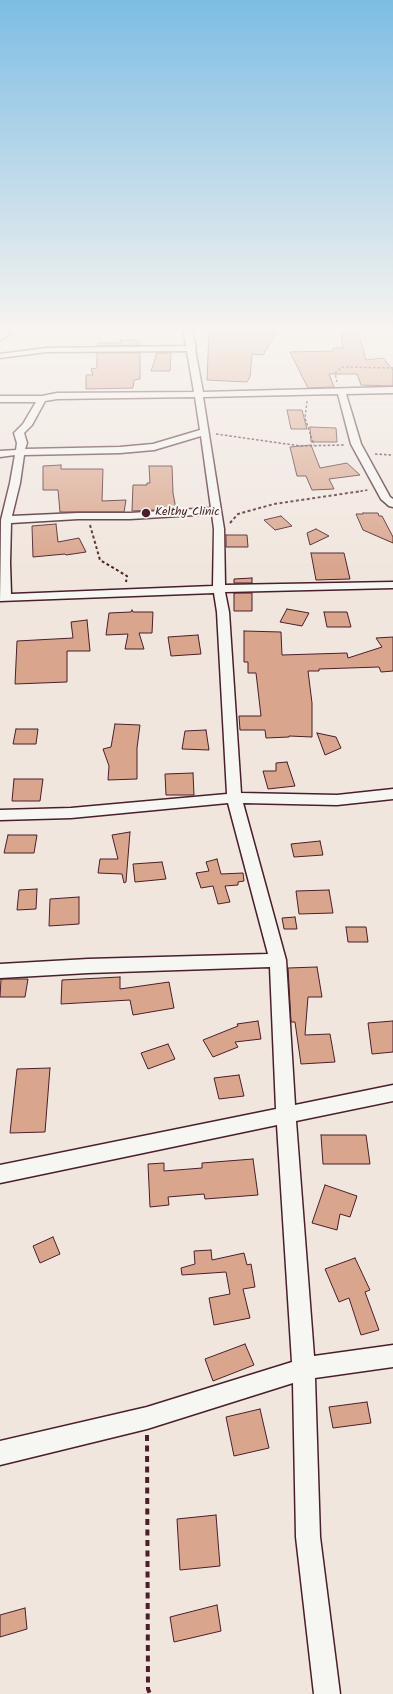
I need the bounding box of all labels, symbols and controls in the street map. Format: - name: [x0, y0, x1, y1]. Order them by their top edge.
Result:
- place label: Kelthy Clinic: [155, 506, 220, 520]
- marker: Kelthy Clinic: [140, 507, 152, 519]

